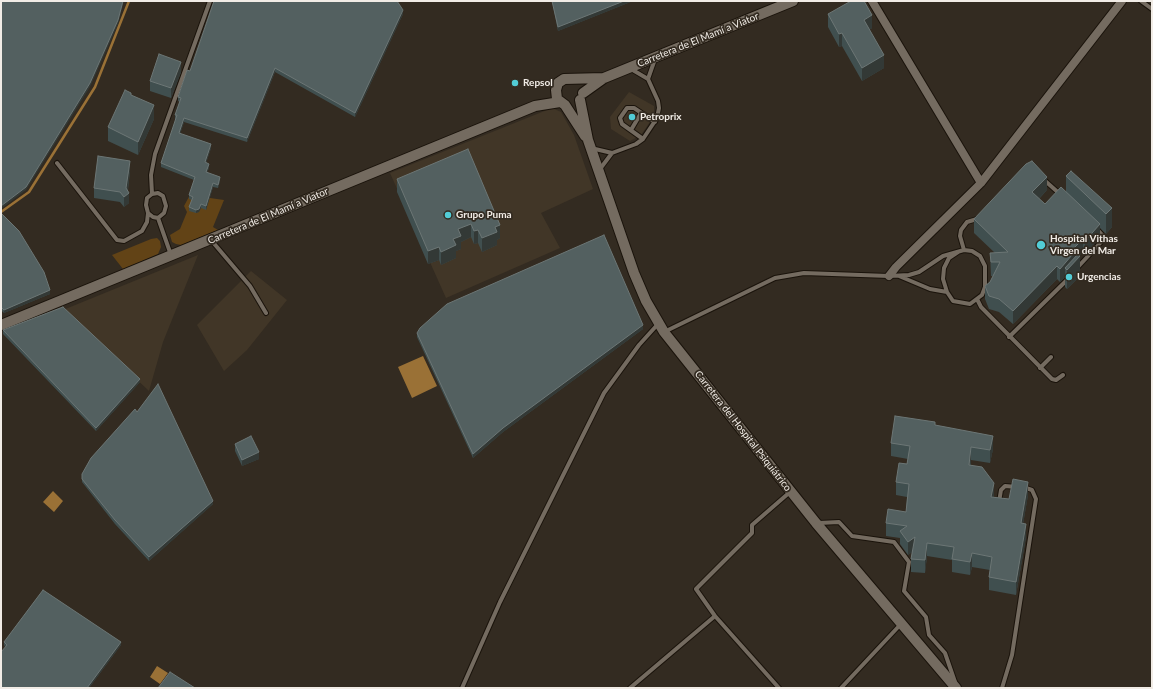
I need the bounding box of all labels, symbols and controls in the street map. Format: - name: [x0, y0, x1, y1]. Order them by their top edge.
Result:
- street label: Carretera de El Mamí a Viator: [636, 10, 760, 70]
- place label: Repsol: [523, 77, 553, 89]
- marker: Repsol: [510, 78, 520, 88]
- place label: Petroprix: [640, 111, 681, 123]
- marker: Petroprix: [627, 112, 637, 122]
- street label: Carretera de El Mamí a Viator: [206, 185, 330, 247]
- place label: Grupo Puma: [456, 209, 512, 221]
- marker: Grupo Puma: [443, 210, 453, 220]
- place label: Hospital Vithas Virgen del Mar: [1050, 233, 1118, 256]
- marker: Hospital Vithas Virgen del Mar: [1035, 239, 1047, 251]
- place label: Urgencias: [1077, 271, 1121, 283]
- marker: Urgencias: [1064, 272, 1074, 282]
- street label: Carretera del Hospital Psiquiátrico: [692, 368, 794, 494]

